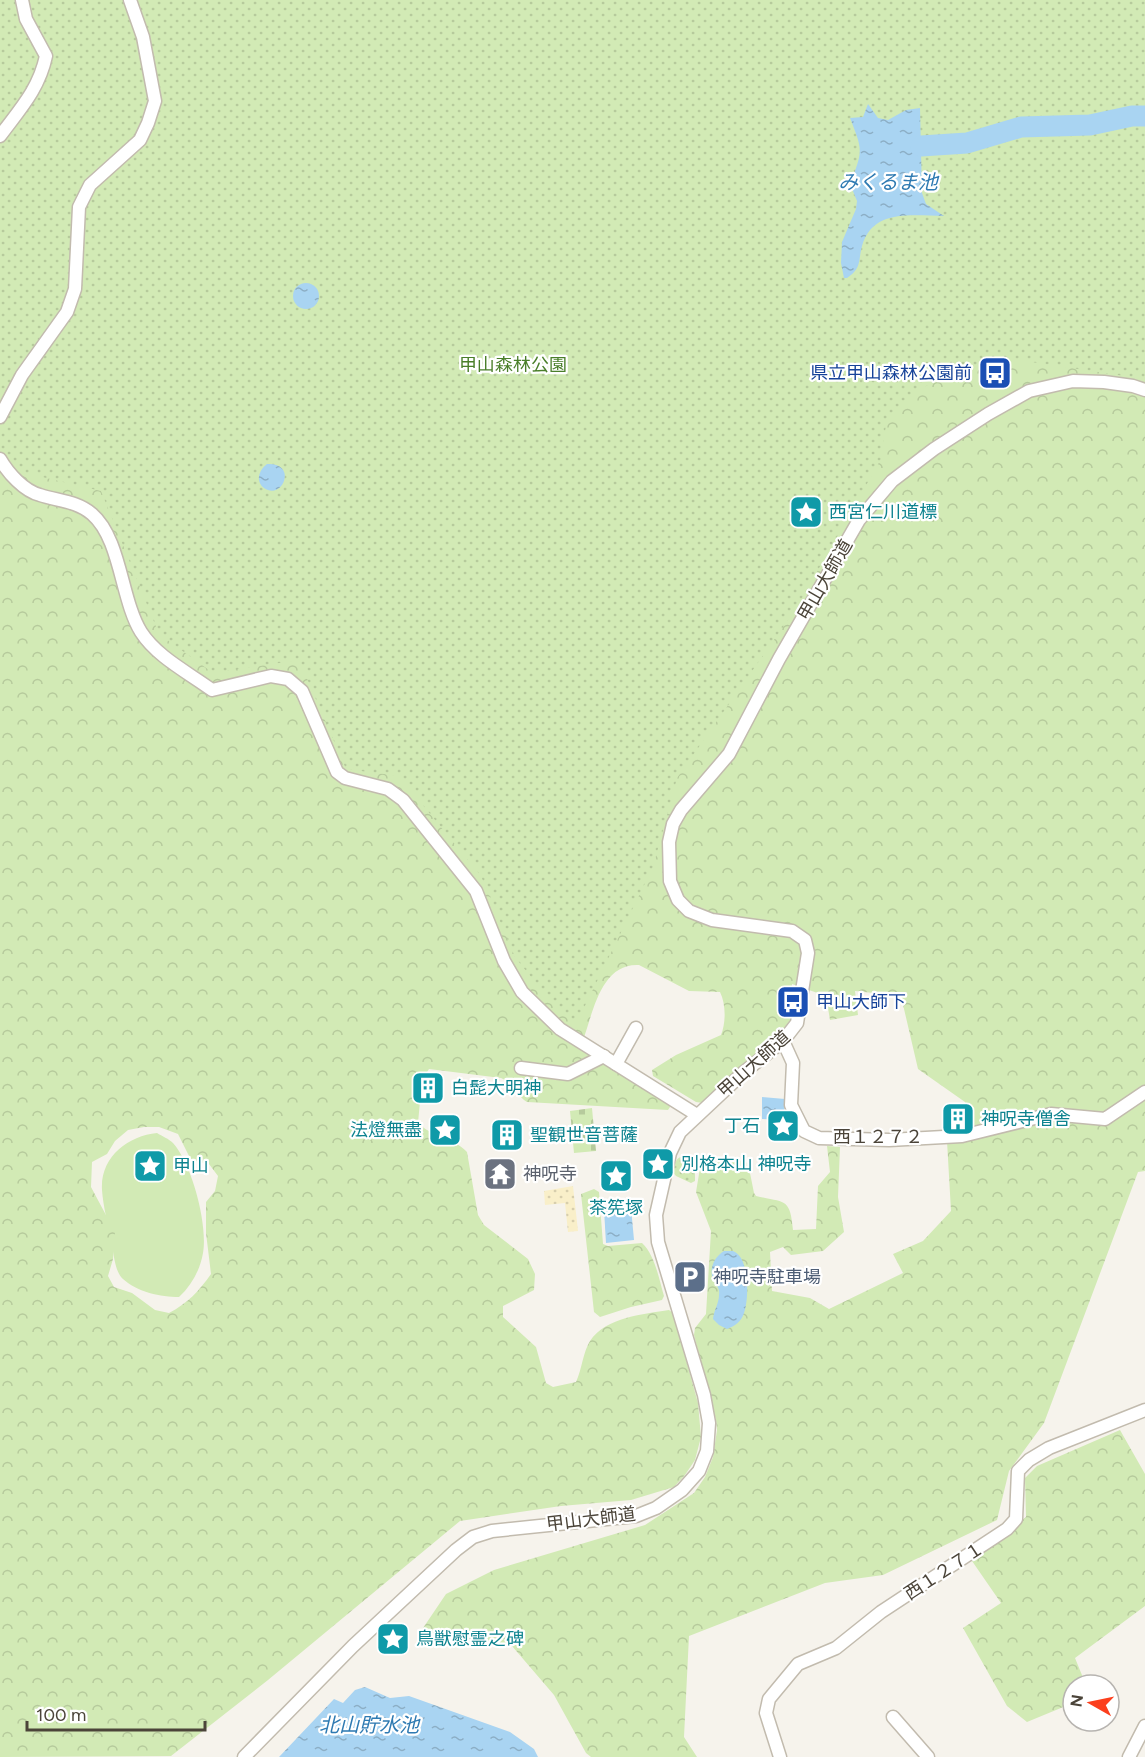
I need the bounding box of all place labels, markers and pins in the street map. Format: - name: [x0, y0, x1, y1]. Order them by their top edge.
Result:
- bus stop icon: 県立甲山森林公園前: [977, 355, 1013, 391]
- place label: 県立甲山森林公園前: [810, 362, 972, 384]
- place icon: 西宮仁川道標: [788, 494, 824, 530]
- place label: 西宮仁川道標: [829, 501, 937, 523]
- bus stop icon: 甲山大師下: [775, 984, 811, 1020]
- place label: 甲山大師下: [816, 991, 906, 1013]
- building icon: 白髭大明神: [410, 1070, 446, 1106]
- place label: 白髭大明神: [451, 1077, 541, 1099]
- building icon: 神呪寺僧舎: [940, 1101, 976, 1137]
- place icon: 丁石: [765, 1108, 801, 1144]
- place label: 神呪寺僧舎: [981, 1108, 1071, 1130]
- place icon: 法燈無盡: [427, 1112, 463, 1148]
- place label: 丁石: [724, 1115, 760, 1137]
- building icon: 聖観世音菩薩: [489, 1117, 525, 1153]
- place label: 法燈無盡: [350, 1119, 422, 1141]
- place label: 聖観世音菩薩: [530, 1124, 638, 1146]
- place icon: 別格本山 神呪寺: [640, 1146, 676, 1182]
- place icon: 甲山: [132, 1148, 168, 1184]
- place label: 別格本山 神呪寺: [681, 1153, 811, 1175]
- place label: 甲山: [173, 1155, 209, 1177]
- temple icon: 神呪寺: [482, 1156, 518, 1192]
- place icon: 茶筅塚: [598, 1158, 634, 1194]
- place label: 神呪寺: [523, 1163, 577, 1185]
- place label: 茶筅塚: [589, 1197, 643, 1219]
- parking icon: 神呪寺駐車場: [672, 1259, 708, 1295]
- place label: 神呪寺駐車場: [713, 1266, 821, 1288]
- place icon: 鳥獣慰霊之碑: [375, 1621, 411, 1657]
- place label: 鳥獣慰霊之碑: [416, 1628, 524, 1650]

